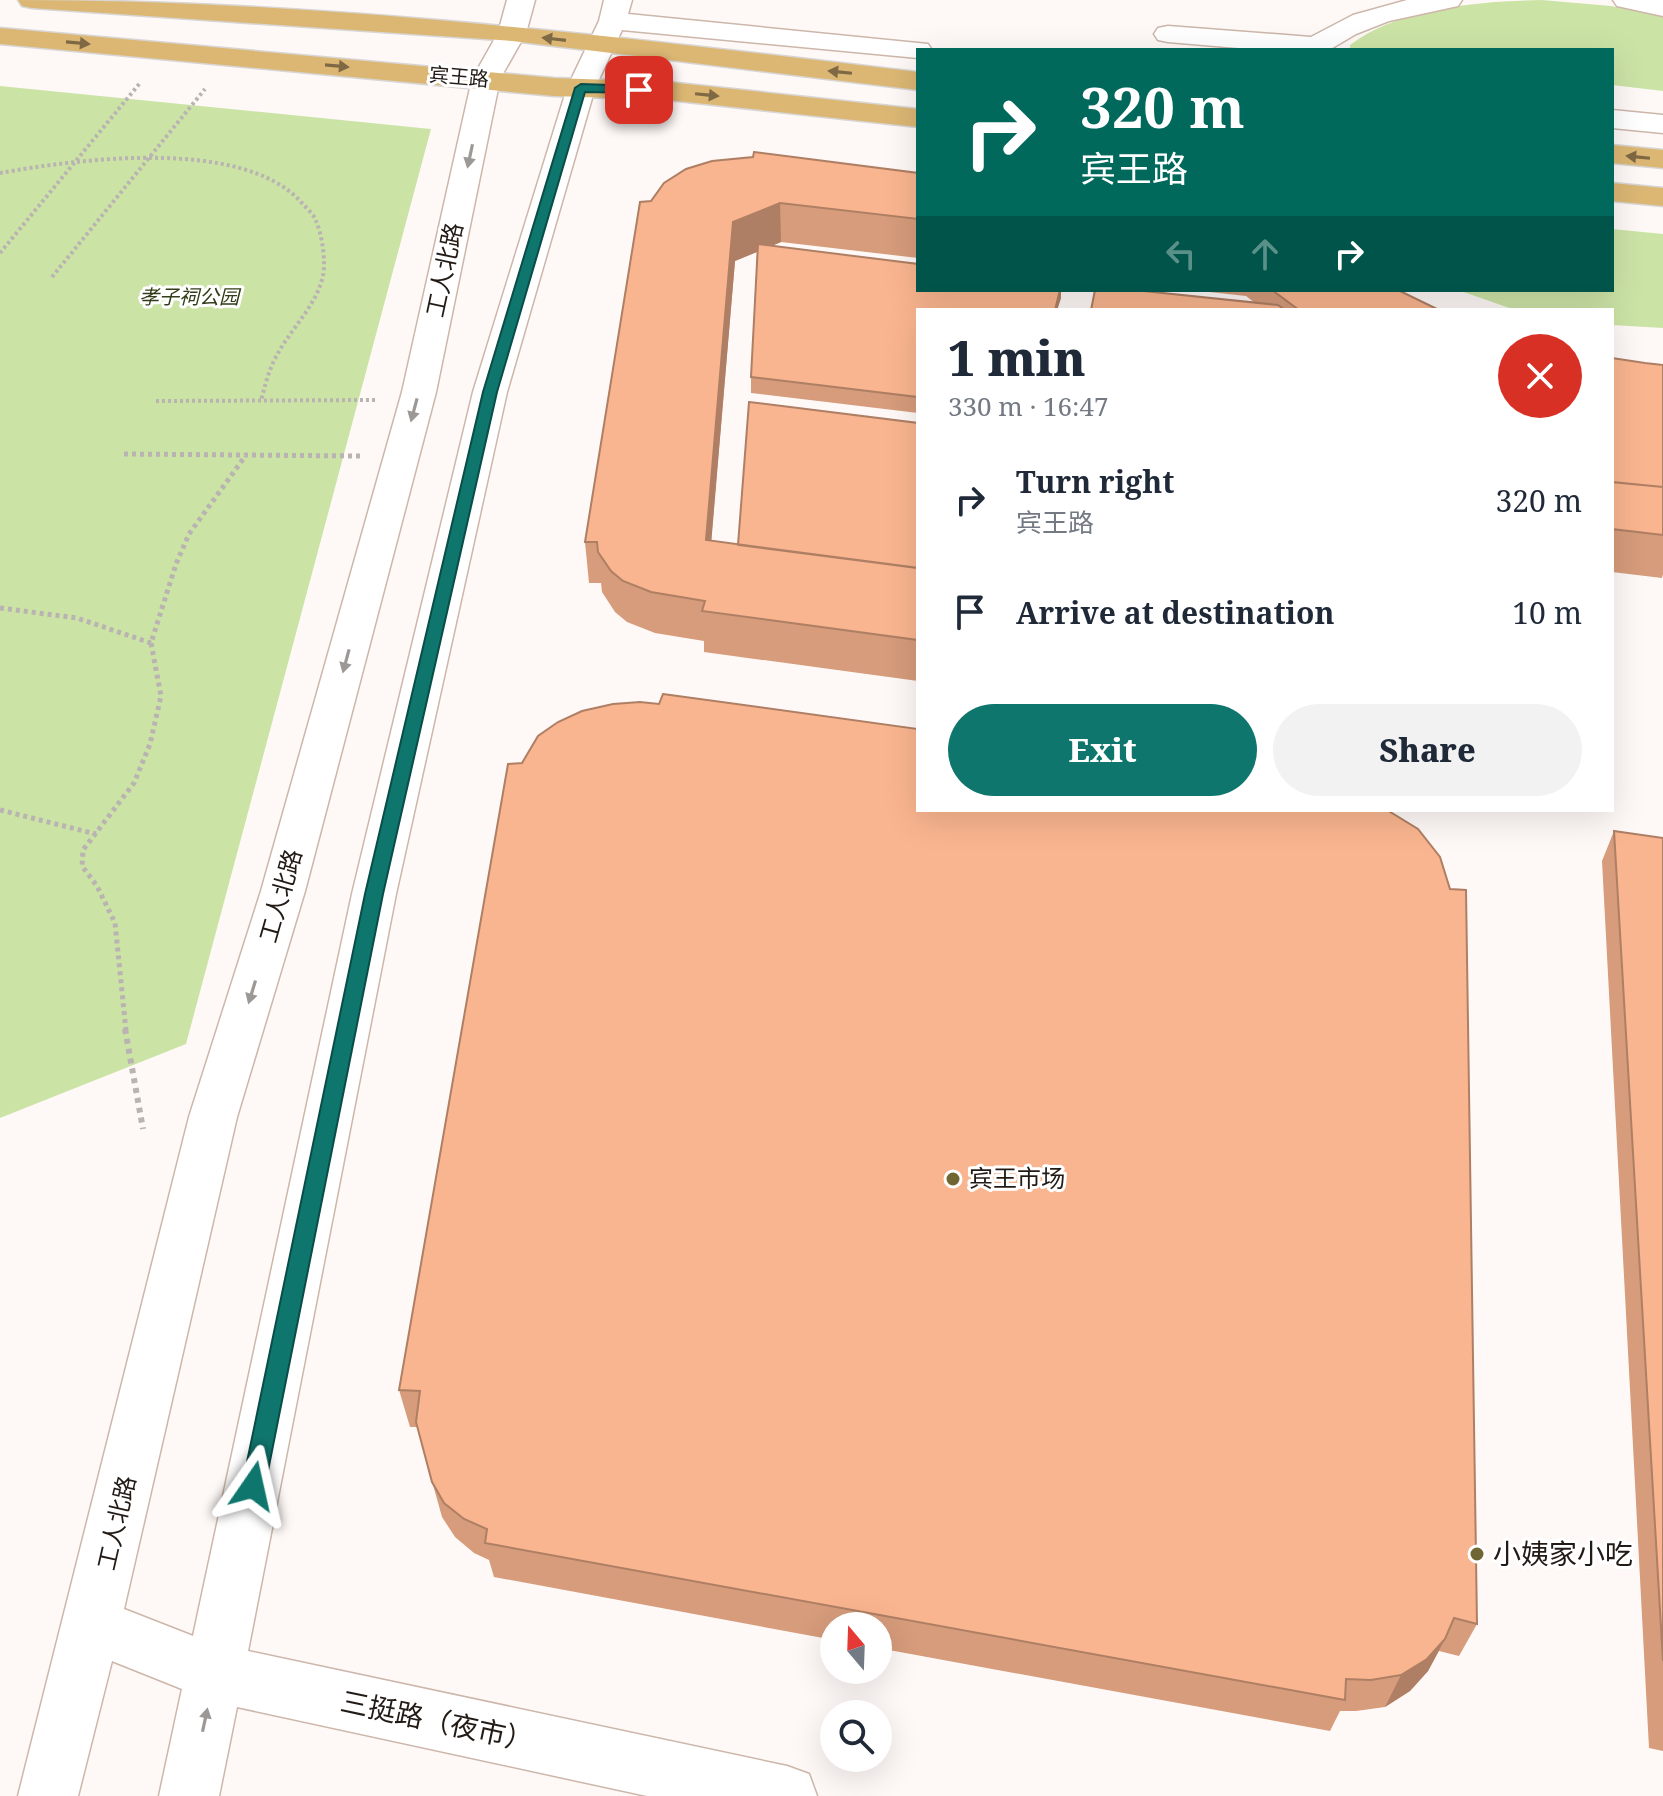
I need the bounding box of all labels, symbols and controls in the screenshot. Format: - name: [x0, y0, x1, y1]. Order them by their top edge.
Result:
- one-way arrow: [542, 32, 567, 45]
- one-way arrow: [66, 37, 91, 50]
- pin: [605, 56, 673, 124]
- one-way arrow: [325, 60, 350, 73]
- street label: 宾王路: [428, 60, 490, 93]
- one-way arrow: [828, 66, 853, 79]
- icon: arrive: [617, 68, 661, 112]
- text: 320 m: [1080, 68, 1245, 144]
- icon: right: [948, 80, 1052, 184]
- one-way arrow: [695, 88, 720, 101]
- one-way arrow: [463, 143, 476, 168]
- text: 宾王路: [1080, 144, 1188, 193]
- one-way arrow: [1625, 150, 1650, 163]
- street label: 工人北路: [417, 219, 470, 320]
- icon: left: [1159, 232, 1203, 276]
- icon: ahead: [1243, 232, 1287, 276]
- icon: right: [1327, 232, 1371, 276]
- park label: 孝子祠公园: [139, 283, 242, 310]
- text: 1 min: [948, 325, 1086, 390]
- button: close: [1498, 334, 1582, 418]
- text: 330 m · 16:47: [948, 388, 1109, 424]
- one-way arrow: [407, 398, 420, 422]
- text: Turn right: [1016, 461, 1174, 502]
- icon: right: [948, 478, 992, 522]
- text: 320 m: [1496, 480, 1582, 521]
- text: 宾王路: [1016, 504, 1094, 540]
- icon: arrive: [948, 590, 992, 634]
- text: Arrive at destination: [1016, 592, 1335, 633]
- text: 10 m: [1512, 592, 1582, 633]
- one-way arrow: [339, 648, 351, 673]
- button: Exit: [948, 704, 1257, 796]
- button: Share: [1273, 704, 1582, 796]
- street label: 工人北路: [250, 845, 309, 946]
- one-way arrow: [245, 980, 258, 1004]
- place label: 宾王市场: [969, 1161, 1065, 1194]
- marker: 宾王市场: [944, 1170, 962, 1188]
- position arrow: [211, 1444, 295, 1528]
- street label: 工人北路: [89, 1472, 142, 1573]
- place label: 小姨家小吃: [1493, 1534, 1633, 1572]
- marker: 小姨家小吃: [1468, 1545, 1486, 1563]
- north arrow: [820, 1612, 892, 1684]
- map controls: [820, 1612, 892, 1772]
- street label: 三挺路（夜市）: [337, 1681, 537, 1759]
- button: search: [820, 1700, 892, 1772]
- one-way arrow: [200, 1707, 212, 1732]

